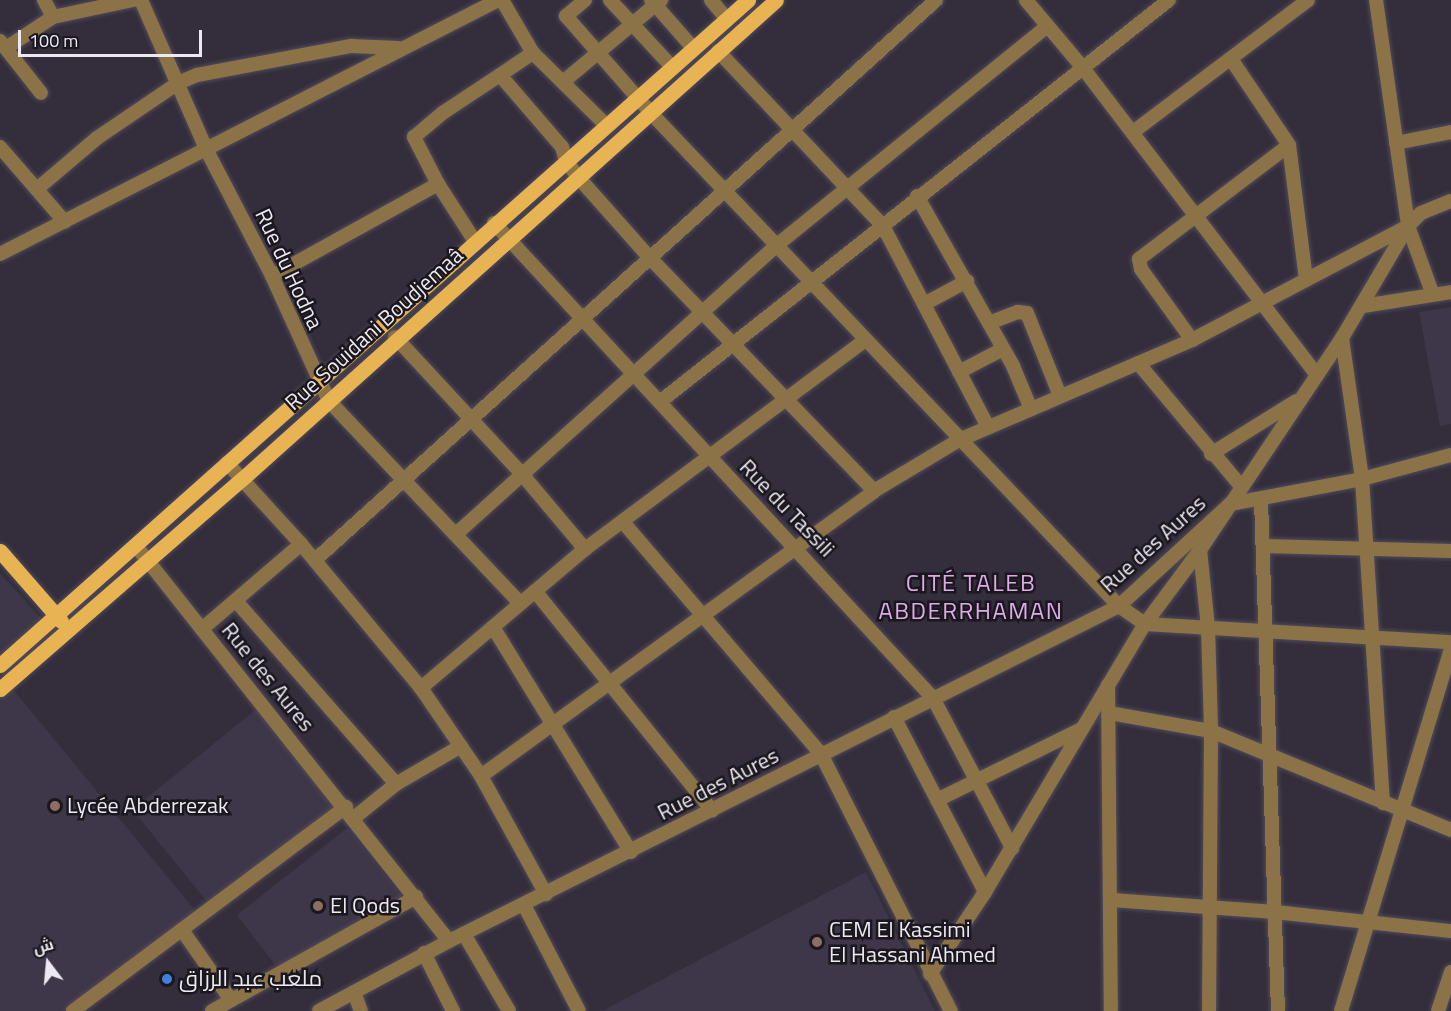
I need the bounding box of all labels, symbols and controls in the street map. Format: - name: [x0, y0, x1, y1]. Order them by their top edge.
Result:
- scale bar: [21, 18, 206, 56]
- text: 100 m: [29, 27, 78, 54]
- street label: Rue du Hodna: [250, 204, 328, 334]
- street label: Rue Souidani Boudjemaâ: [280, 242, 468, 416]
- street label: Rue du Tassili: [734, 454, 840, 562]
- street label: Rue des Aures: [1095, 490, 1211, 598]
- district label: CITÉ TALEB ABDERRHAMAN: [878, 569, 1064, 625]
- street label: Rue des Aures: [216, 617, 320, 737]
- street label: Rue des Aures: [653, 742, 783, 826]
- place label: Lycée Abderrezak: [67, 793, 229, 819]
- marker: Lycée Abderrezak: [48, 799, 62, 813]
- place label: El Qods: [330, 893, 400, 919]
- marker: El Qods: [311, 899, 325, 913]
- place label: CEM El Kassimi El Hassani Ahmed: [829, 916, 996, 968]
- text: ش: [30, 931, 56, 960]
- north arrow: [18, 933, 78, 993]
- marker: CEM El Kassimi El Hassani Ahmed: [810, 935, 824, 949]
- place label: ملعب عبد الرزاق: [179, 966, 322, 992]
- marker: ملعب عبد الرزاق: [160, 972, 174, 986]

